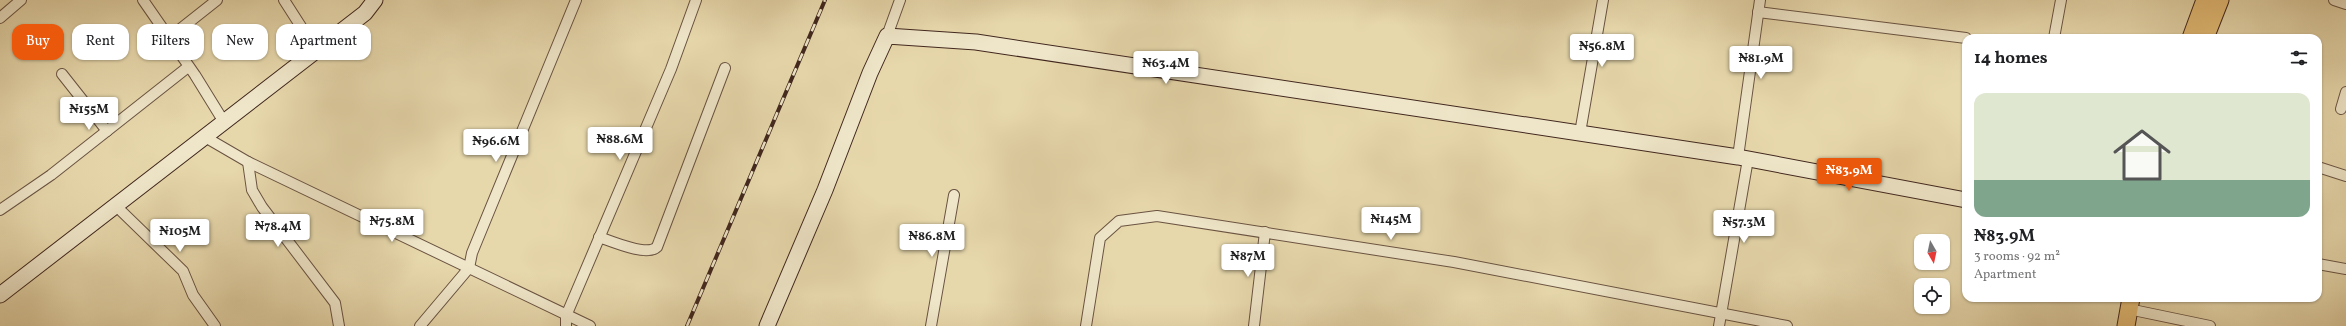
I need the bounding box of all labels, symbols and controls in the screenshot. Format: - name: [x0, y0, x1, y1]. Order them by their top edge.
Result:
- chip: Buy: [12, 24, 64, 60]
- chip: Rent: [72, 24, 129, 60]
- chip: Filters: [137, 24, 204, 60]
- chip: New: [212, 24, 268, 60]
- chip: Apartment: [276, 24, 371, 60]
- pin: ₦56.8M: [1569, 34, 1635, 68]
- text: ₦56.8M: [1579, 38, 1625, 56]
- pin: ₦81.9M: [1728, 46, 1794, 80]
- text: 14 homes: [1974, 47, 2048, 70]
- icon: filters: [2288, 47, 2310, 69]
- text: ₦81.9M: [1738, 50, 1784, 68]
- pin: ₦63.4M: [1133, 51, 1199, 85]
- text: ₦63.4M: [1142, 55, 1190, 73]
- pin: ₦155M: [61, 97, 117, 131]
- text: ₦155M: [69, 101, 109, 119]
- icon: home: [2106, 119, 2178, 191]
- pin: ₦88.6M: [587, 127, 653, 161]
- pin: ₦96.6M: [463, 129, 529, 163]
- text: ₦88.6M: [597, 131, 643, 149]
- text: ₦96.6M: [472, 133, 520, 151]
- pin: ₦83.9M: [1816, 158, 1882, 192]
- text: ₦83.9M: [1826, 162, 1872, 180]
- pin: ₦145M: [1363, 207, 1419, 241]
- pin: ₦75.8M: [359, 209, 425, 243]
- pin: ₦57.3M: [1711, 210, 1777, 244]
- text: ₦145M: [1370, 211, 1412, 229]
- text: ₦75.8M: [369, 213, 415, 231]
- pin: ₦78.4M: [245, 214, 311, 248]
- text: ₦57.3M: [1722, 214, 1766, 232]
- text: ₦78.4M: [255, 218, 301, 236]
- pin: ₦105M: [152, 219, 208, 253]
- text: ₦105M: [159, 223, 201, 241]
- pin: ₦86.8M: [899, 224, 965, 258]
- text: ₦83.9M: [1974, 225, 2035, 248]
- text: ₦86.8M: [909, 228, 956, 246]
- north arrow: [1914, 234, 1950, 270]
- map controls: [1914, 234, 1950, 314]
- pin: ₦87M: [1224, 244, 1272, 278]
- text: ₦87M: [1230, 248, 1266, 266]
- text: 3 rooms · 92 m²: [1974, 248, 2060, 266]
- text: Apartment: [1974, 266, 2037, 284]
- button: locate: [1914, 278, 1950, 314]

